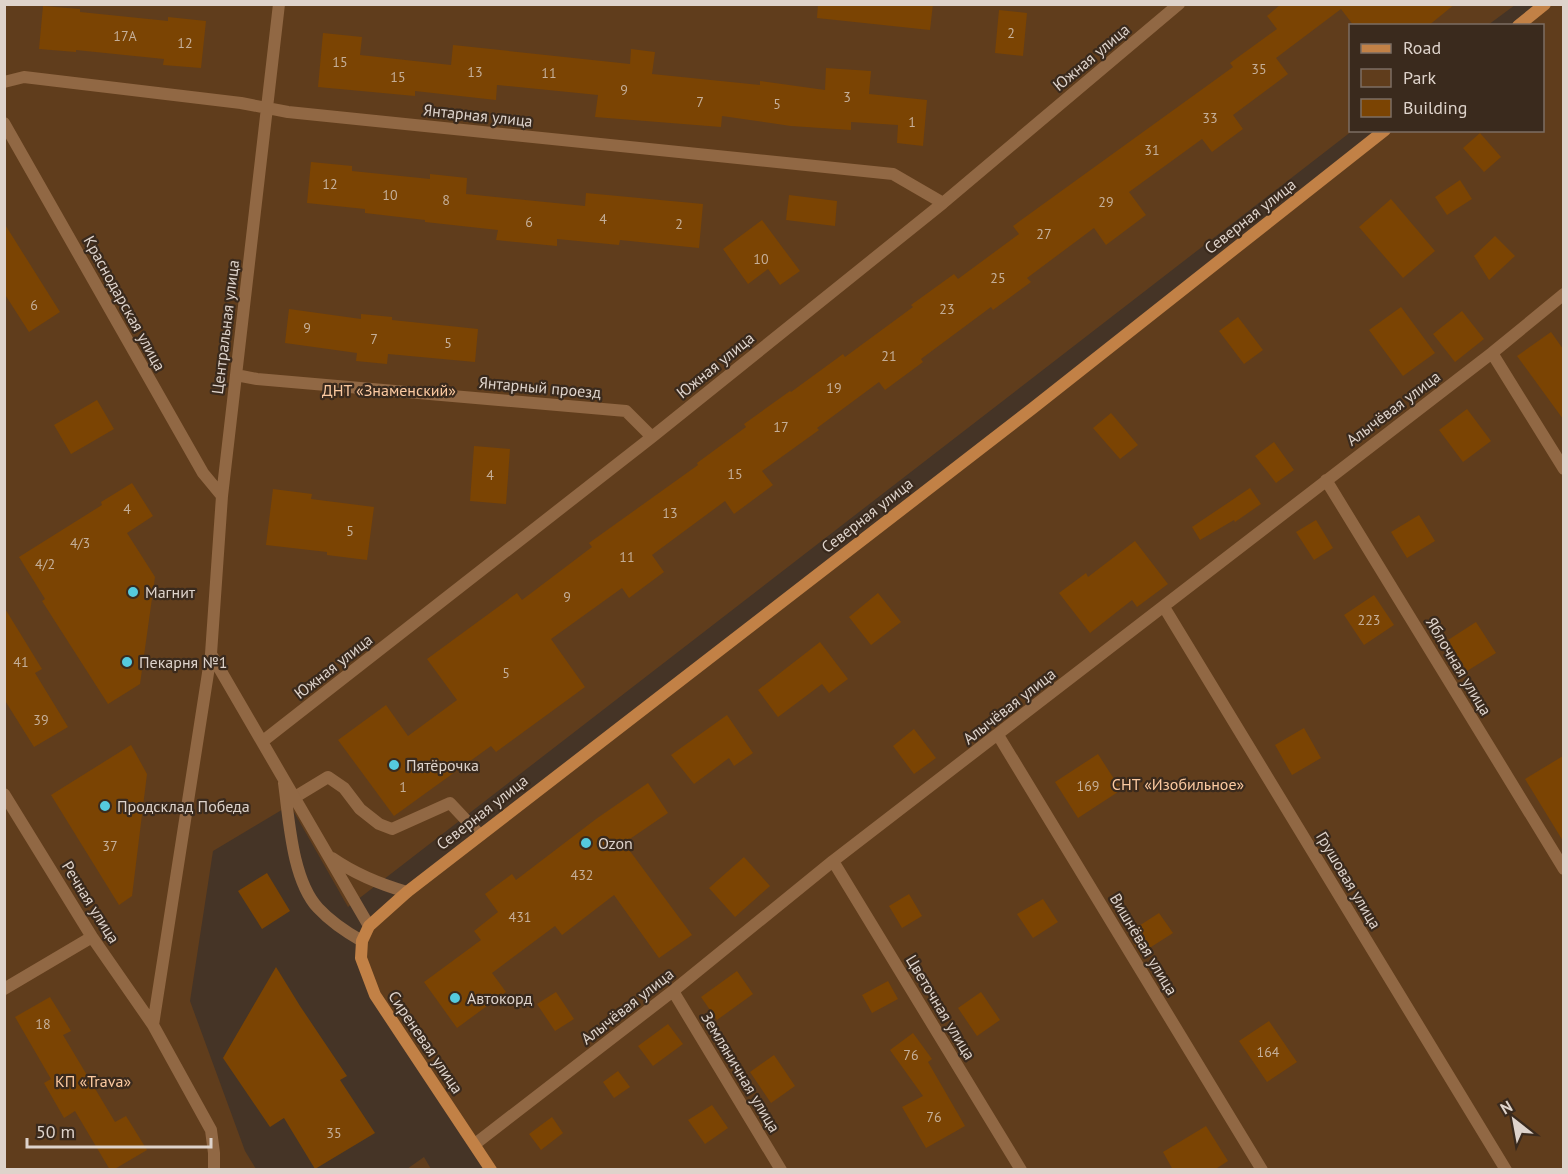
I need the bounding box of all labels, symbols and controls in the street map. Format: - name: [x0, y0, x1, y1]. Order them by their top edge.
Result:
- street label: Южная улица: [1049, 19, 1133, 95]
- house number: 2: [1007, 24, 1015, 42]
- legend: [1349, 24, 1544, 132]
- house number: 17А: [113, 27, 138, 45]
- house number: 12: [177, 34, 193, 52]
- text: Road: [1403, 36, 1441, 59]
- house number: 15: [332, 53, 348, 71]
- house number: 35: [1251, 60, 1267, 78]
- house number: 13: [467, 63, 483, 81]
- house number: 11: [541, 64, 557, 82]
- text: Park: [1403, 66, 1436, 89]
- house number: 15: [390, 68, 406, 86]
- house number: 9: [620, 81, 628, 99]
- house number: 3: [843, 88, 851, 106]
- house number: 7: [696, 93, 704, 111]
- house number: 5: [773, 95, 781, 113]
- text: Building: [1403, 96, 1467, 119]
- street label: Янтарная улица: [422, 99, 534, 131]
- house number: 33: [1202, 109, 1218, 127]
- house number: 1: [908, 113, 916, 131]
- house number: 31: [1144, 141, 1160, 159]
- street label: Северная улица: [1200, 174, 1300, 258]
- house number: 12: [322, 175, 338, 193]
- house number: 10: [382, 186, 398, 204]
- house number: 8: [442, 191, 450, 209]
- house number: 29: [1098, 193, 1114, 211]
- house number: 4: [599, 210, 607, 228]
- house number: 6: [525, 213, 533, 231]
- house number: 2: [675, 215, 683, 233]
- house number: 27: [1036, 225, 1052, 243]
- street label: Краснодарская улица: [80, 232, 170, 374]
- house number: 10: [753, 250, 769, 268]
- street label: Центральная улица: [207, 259, 243, 395]
- house number: 25: [990, 269, 1006, 287]
- house number: 6: [30, 296, 38, 314]
- house number: 23: [939, 300, 955, 318]
- house number: 9: [303, 319, 311, 337]
- street label: Южная улица: [672, 328, 758, 402]
- house number: 7: [370, 330, 378, 348]
- house number: 5: [444, 334, 452, 352]
- house number: 21: [881, 347, 897, 365]
- street label: Алычёвая улица: [1342, 366, 1444, 450]
- street label: Янтарный проезд: [478, 372, 602, 402]
- house number: 19: [826, 379, 842, 397]
- park label: ДНТ «Знаменский»: [322, 380, 456, 400]
- house number: 17: [773, 418, 789, 436]
- house number: 15: [727, 465, 743, 483]
- house number: 4: [486, 466, 494, 484]
- street label: Северная улица: [817, 473, 917, 557]
- house number: 4: [123, 500, 131, 518]
- house number: 13: [662, 504, 678, 522]
- house number: 5: [346, 522, 354, 540]
- house number: 4/3: [70, 534, 90, 552]
- house number: 11: [619, 548, 635, 566]
- house number: 4/2: [35, 555, 55, 573]
- place label: Магнит: [145, 582, 196, 602]
- marker: Магнит: [126, 585, 140, 599]
- house number: 9: [563, 588, 571, 606]
- house number: 223: [1358, 611, 1380, 629]
- street label: Яблочная улица: [1422, 613, 1496, 719]
- street label: Южная улица: [290, 629, 376, 703]
- place label: Пекарня №1: [139, 652, 228, 672]
- house number: 41: [13, 653, 29, 671]
- marker: Пекарня №1: [120, 655, 134, 669]
- house number: 5: [502, 664, 510, 682]
- street label: Алычёвая улица: [959, 664, 1059, 748]
- house number: 39: [33, 711, 49, 729]
- place label: Пятёрочка: [406, 755, 479, 775]
- marker: Пятёрочка: [387, 758, 401, 772]
- street label: Северная улица: [432, 770, 532, 854]
- park label: СНТ «Изобильное»: [1112, 774, 1245, 794]
- house number: 169: [1077, 777, 1099, 795]
- house number: 1: [399, 778, 407, 796]
- place label: Продсклад Победа: [117, 796, 250, 816]
- marker: Продсклад Победа: [98, 799, 112, 813]
- street label: Грушовая улица: [1312, 828, 1386, 932]
- place label: Ozon: [598, 833, 633, 853]
- marker: Ozon: [579, 836, 593, 850]
- house number: 37: [102, 837, 118, 855]
- street label: Речная улица: [58, 857, 124, 947]
- house number: 432: [571, 866, 593, 884]
- street label: Вишнёвая улица: [1106, 890, 1182, 998]
- house number: 431: [509, 908, 531, 926]
- street label: Цветочная улица: [902, 951, 980, 1063]
- street label: Алычёвая улица: [577, 964, 677, 1048]
- street label: Сиреневая улица: [384, 987, 468, 1097]
- place label: Автокорд: [467, 988, 533, 1008]
- marker: Автокорд: [448, 991, 462, 1005]
- street label: Земляничная улица: [697, 1008, 785, 1136]
- house number: 18: [35, 1015, 51, 1033]
- house number: 164: [1257, 1043, 1280, 1061]
- house number: 76: [903, 1046, 919, 1064]
- park label: КП «Trava»: [55, 1071, 131, 1091]
- north arrow: [1484, 1090, 1544, 1150]
- text: N: [1497, 1096, 1516, 1118]
- house number: 76: [926, 1108, 942, 1126]
- scale bar: [27, 1111, 212, 1149]
- text: 50 m: [36, 1120, 75, 1143]
- house number: 35: [326, 1124, 342, 1142]

